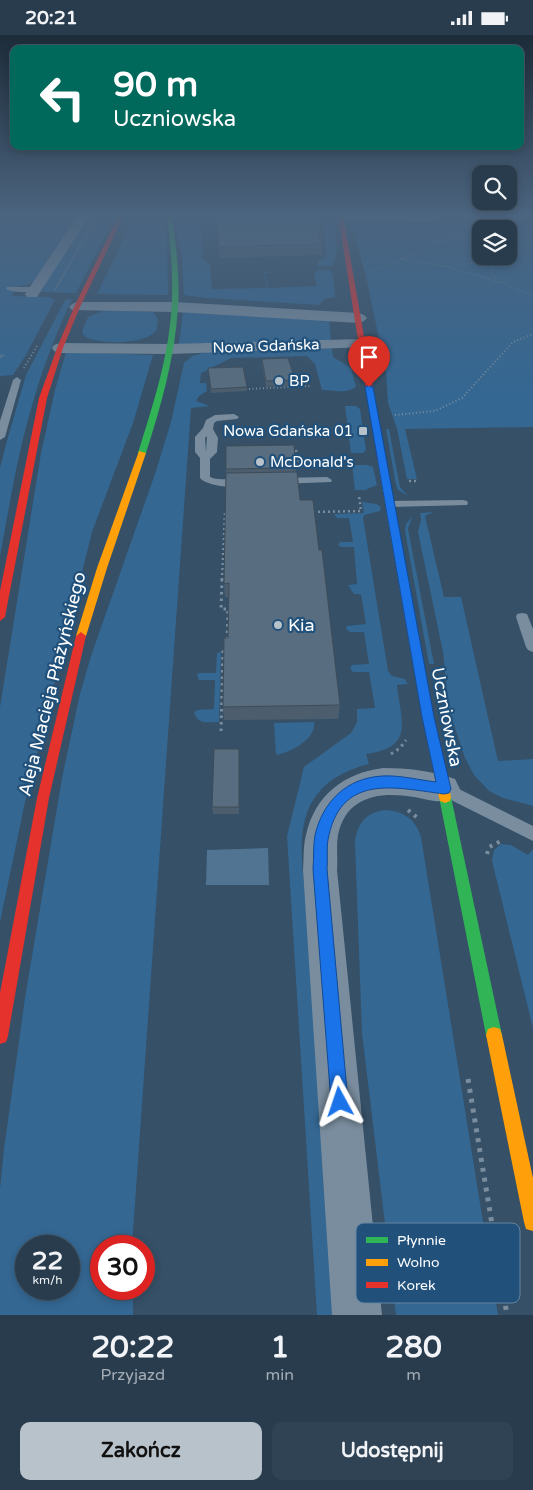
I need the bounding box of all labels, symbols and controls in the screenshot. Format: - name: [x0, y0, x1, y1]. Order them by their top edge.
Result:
- text: 20:21: [25, 7, 78, 29]
- text: 90 m: [113, 64, 198, 106]
- icon: left: [30, 65, 95, 130]
- text: Uczniowska: [113, 106, 236, 132]
- map controls: [472, 165, 517, 265]
- button: search: [472, 165, 517, 210]
- button: layers: [472, 220, 517, 265]
- street label: Nowa Gdańska: [212, 335, 320, 357]
- pin: [348, 336, 390, 387]
- icon: arrive: [355, 343, 383, 371]
- place label: BP: [289, 372, 309, 390]
- marker: BP: [273, 375, 285, 387]
- place label: Nowa Gdańska 01: [223, 422, 353, 440]
- marker: Nowa Gdańska 01: [357, 425, 369, 437]
- place label: McDonald's: [270, 453, 354, 471]
- marker: McDonald's: [254, 456, 266, 468]
- street label: Aleja Macieja Płażyńskiego: [13, 570, 91, 798]
- place label: Kia: [288, 614, 315, 636]
- marker: Kia: [272, 619, 284, 631]
- street label: Uczniowska: [427, 665, 467, 769]
- position arrow: [313, 1075, 365, 1127]
- legend: [356, 1223, 520, 1303]
- text: Płynnie: [397, 1232, 446, 1249]
- speed limit sign: 30: [90, 1235, 155, 1300]
- text: 22: [32, 1246, 63, 1276]
- text: Wolno: [397, 1254, 440, 1271]
- text: km/h: [32, 1273, 63, 1287]
- text: Korek: [397, 1277, 436, 1294]
- text: 20:22: [91, 1329, 174, 1366]
- text: 1: [270, 1329, 289, 1366]
- text: 280: [385, 1329, 442, 1366]
- text: Przyjazd: [101, 1365, 165, 1385]
- text: min: [266, 1365, 294, 1385]
- text: m: [406, 1365, 421, 1385]
- button: Zakończ: [20, 1422, 262, 1480]
- button: Udostępnij: [272, 1422, 513, 1480]

